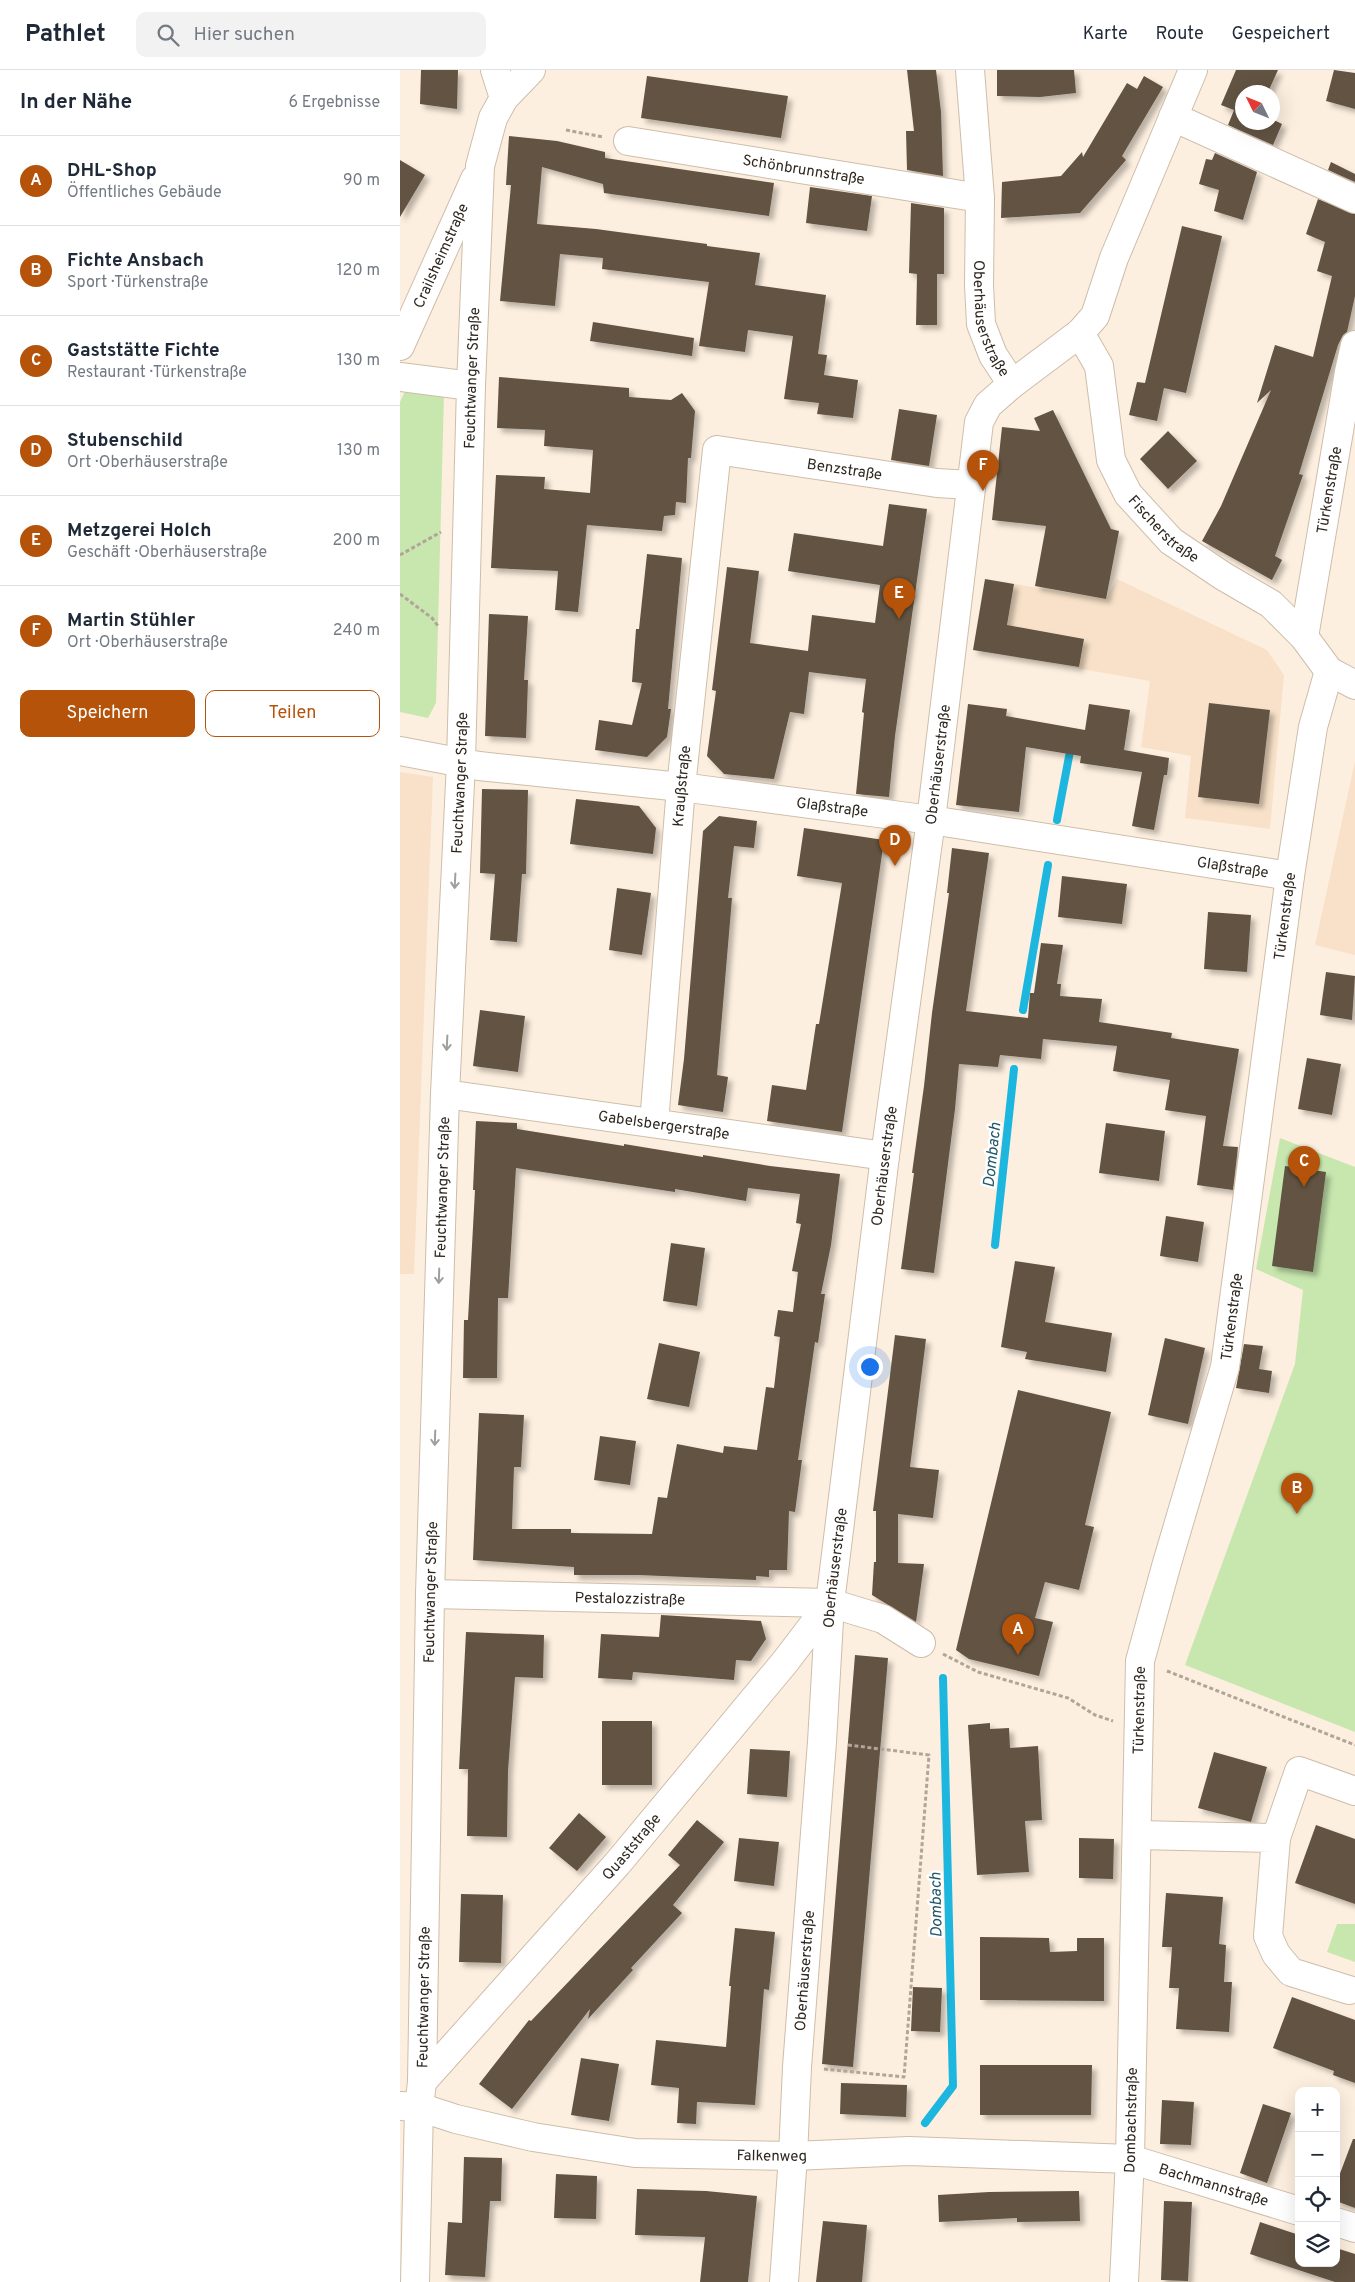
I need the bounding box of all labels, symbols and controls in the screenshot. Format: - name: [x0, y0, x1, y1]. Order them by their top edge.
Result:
- search box: [136, 12, 486, 57]
- text: Pathlet: [25, 20, 106, 50]
- icon: search: [154, 21, 182, 49]
- text: Hier suchen: [194, 23, 295, 47]
- text: Karte: [1083, 23, 1128, 46]
- text: Route: [1156, 23, 1204, 46]
- text: Gespeichert: [1232, 23, 1330, 46]
- north arrow: [1235, 85, 1280, 130]
- text: In der Nähe: [20, 89, 132, 116]
- text: 6 Ergebnisse: [288, 93, 380, 113]
- street label: Schönbrunnstraße: [741, 152, 866, 190]
- text: DHL-Shop: [67, 159, 157, 183]
- text: A: [30, 171, 42, 191]
- text: 90 m: [343, 171, 380, 191]
- text: Öffentliches Gebäude: [67, 183, 222, 203]
- street label: Crailsheimstraße: [410, 201, 474, 312]
- text: Fichte Ansbach: [67, 249, 204, 273]
- street label: Oberhäuserstraße: [968, 260, 1013, 381]
- text: B: [30, 261, 42, 281]
- text: 120 m: [337, 261, 380, 281]
- text: Sport · Türkenstraße: [67, 273, 208, 293]
- street label: Feuchtwanger Straße: [461, 307, 485, 449]
- text: Gaststätte Fichte: [67, 339, 220, 363]
- text: C: [31, 351, 41, 371]
- text: 130 m: [337, 351, 380, 371]
- text: Restaurant · Türkenstraße: [67, 363, 247, 383]
- text: Stubenschild: [67, 429, 183, 453]
- text: D: [30, 441, 42, 461]
- text: 130 m: [337, 441, 380, 461]
- street label: Türkenstraße: [1314, 445, 1347, 535]
- pin: F: [967, 450, 999, 491]
- text: Ort · Oberhäuserstraße: [67, 453, 228, 473]
- street label: Benzstraße: [805, 456, 883, 486]
- street label: Fischerstraße: [1123, 492, 1202, 568]
- text: Metzgerei Holch: [67, 519, 211, 543]
- text: E: [31, 531, 41, 551]
- text: 200 m: [332, 531, 380, 551]
- text: Geschäft · Oberhäuserstraße: [67, 543, 267, 563]
- pin: E: [883, 578, 915, 619]
- text: Martin Stühler: [67, 609, 195, 633]
- text: F: [31, 621, 41, 641]
- text: 240 m: [333, 621, 380, 641]
- text: Ort · Oberhäuserstraße: [67, 633, 228, 653]
- button: Speichern: [20, 690, 195, 737]
- button: Teilen: [205, 690, 380, 737]
- street label: Oberhäuserstraße: [923, 703, 956, 826]
- street label: Feuchtwanger Straße: [449, 712, 473, 854]
- street label: Kraußstraße: [670, 744, 696, 828]
- street label: Glaßstraße: [795, 794, 869, 823]
- pin: D: [879, 825, 911, 866]
- street label: Glaßstraße: [1195, 854, 1270, 884]
- street label: Türkenstraße: [1271, 871, 1301, 961]
- one-way arrow: [451, 873, 460, 889]
- one-way arrow: [443, 1035, 452, 1051]
- street label: Oberhäuserstraße: [868, 1105, 903, 1227]
- street label: Gabelsbergerstraße: [597, 1108, 731, 1145]
- street label: Feuchtwanger Straße: [432, 1116, 455, 1259]
- water label: Dombach: [980, 1121, 1006, 1189]
- pin: C: [1288, 1146, 1320, 1187]
- one-way arrow: [435, 1267, 444, 1283]
- street label: Türkenstraße: [1218, 1272, 1248, 1362]
- your location: [857, 1354, 883, 1380]
- one-way arrow: [430, 1430, 439, 1446]
- pin: B: [1281, 1473, 1313, 1514]
- street label: Oberhäuserstraße: [821, 1507, 853, 1629]
- street label: Feuchtwanger Straße: [421, 1521, 443, 1663]
- street label: Pestalozzistraße: [574, 1589, 685, 1611]
- pin: A: [1002, 1614, 1034, 1655]
- street label: Türkenstraße: [1130, 1666, 1151, 1755]
- street label: Quaststraße: [599, 1810, 666, 1885]
- water label: Dombach: [926, 1872, 948, 1938]
- street label: Oberhäuserstraße: [792, 1910, 820, 2032]
- street label: Feuchtwanger Straße: [414, 1926, 436, 2068]
- street label: Dombachstraße: [1121, 2067, 1143, 2173]
- map controls: [1295, 2087, 1340, 2267]
- button: +: [1295, 2087, 1340, 2132]
- button: −: [1295, 2132, 1340, 2177]
- street label: Falkenweg: [736, 2147, 807, 2167]
- street label: Bachmannstraße: [1156, 2160, 1270, 2212]
- button: locate: [1295, 2177, 1340, 2222]
- button: layers: [1295, 2222, 1340, 2267]

